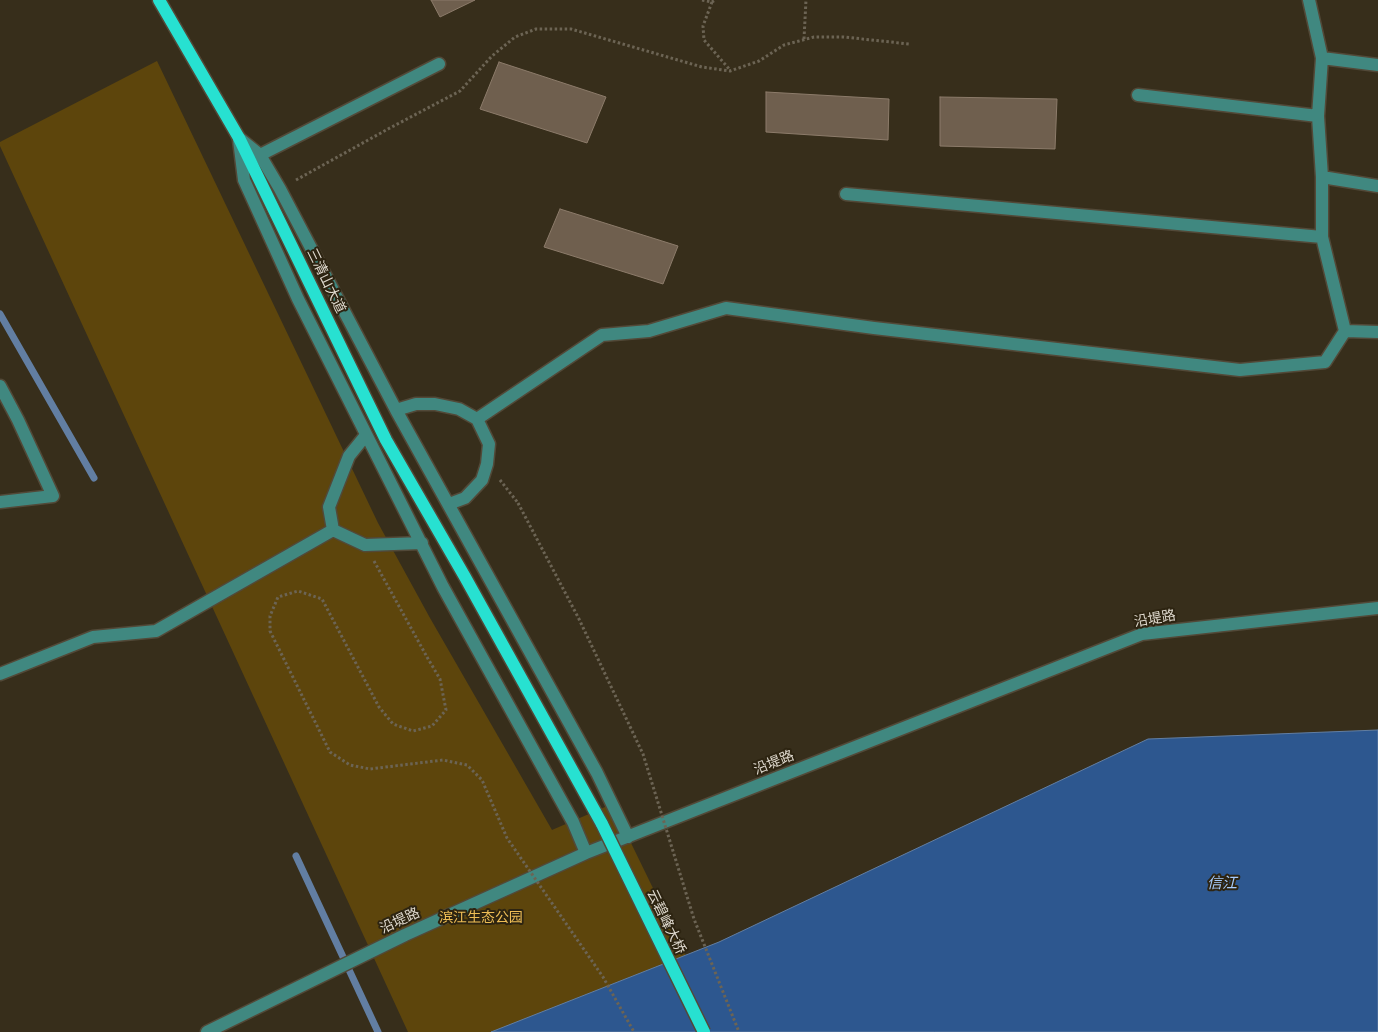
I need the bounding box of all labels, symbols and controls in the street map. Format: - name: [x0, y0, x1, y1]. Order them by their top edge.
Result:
- street label: 三清山大道: [303, 246, 349, 316]
- street label: 沿堤路: [1133, 607, 1177, 631]
- street label: 沿堤路: [751, 747, 797, 779]
- water label: 信江: [1207, 875, 1237, 893]
- street label: 云碧峰大桥: [643, 887, 689, 957]
- street label: 沿堤路: [377, 905, 423, 937]
- park label: 滨江生态公园: [439, 910, 523, 926]

